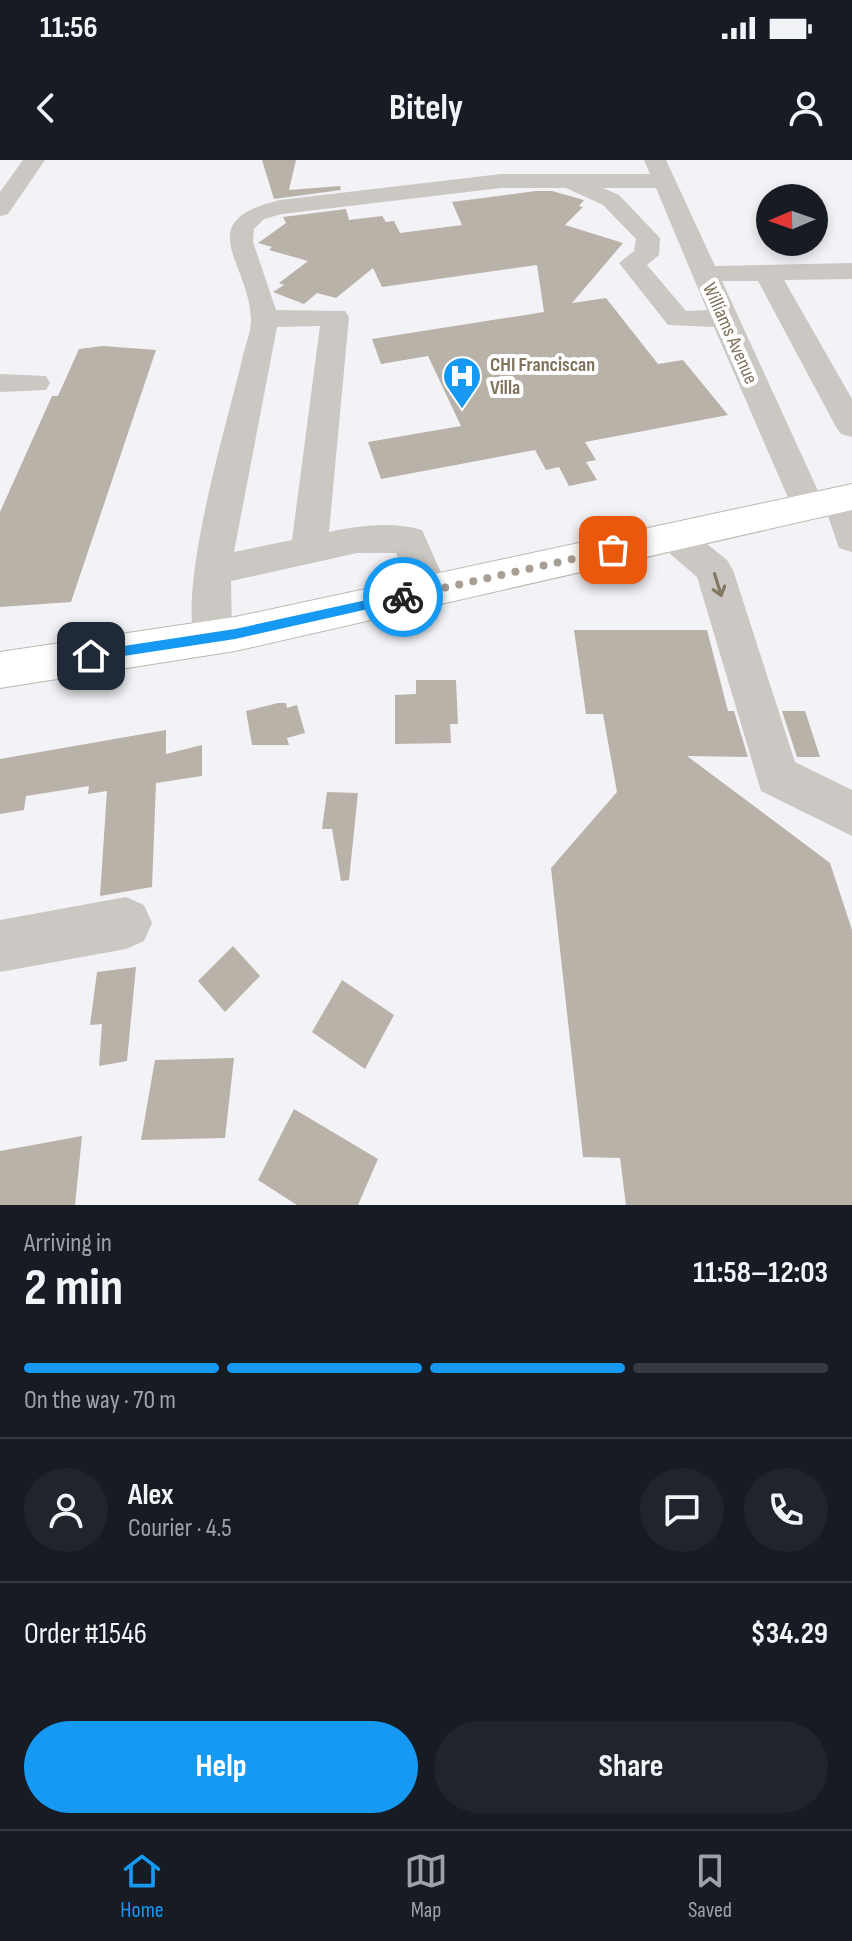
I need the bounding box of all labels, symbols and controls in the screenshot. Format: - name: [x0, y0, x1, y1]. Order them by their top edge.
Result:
- text: 11:56: [40, 10, 98, 46]
- icon: back: [24, 86, 68, 130]
- icon: person: [784, 86, 828, 130]
- text: Bitely: [389, 87, 463, 130]
- north arrow: [756, 184, 828, 256]
- map controls: [756, 184, 828, 256]
- street label: Williams Avenue: [697, 279, 763, 388]
- place label: CHI Franciscan Villa: [490, 353, 595, 400]
- hospital icon: CHI Franciscan Villa: [441, 355, 483, 410]
- pin: [579, 516, 647, 584]
- icon: bag: [591, 528, 635, 572]
- courier: [363, 557, 443, 637]
- one-way arrow: [711, 571, 726, 597]
- icon: bike: [381, 575, 425, 619]
- pin: [57, 622, 125, 690]
- icon: home: [69, 634, 113, 678]
- text: Arriving in: [24, 1228, 112, 1259]
- text: 11:58–12:03: [693, 1255, 828, 1291]
- text: 2 min: [24, 1257, 123, 1320]
- text: On the way · 70 m: [24, 1385, 176, 1416]
- button: person: [24, 1468, 108, 1552]
- button: chat: [640, 1468, 724, 1552]
- button: phone: [744, 1468, 828, 1552]
- text: Alex: [128, 1477, 174, 1513]
- text: Courier · 4.5: [128, 1513, 232, 1544]
- text: Order #1546: [24, 1616, 147, 1652]
- text: $34.29: [750, 1616, 828, 1652]
- button: Help: [24, 1721, 418, 1813]
- button: Share: [434, 1721, 828, 1813]
- tab: Home: [120, 1849, 164, 1924]
- tab: Map: [404, 1849, 448, 1924]
- tab: Saved: [688, 1849, 732, 1924]

